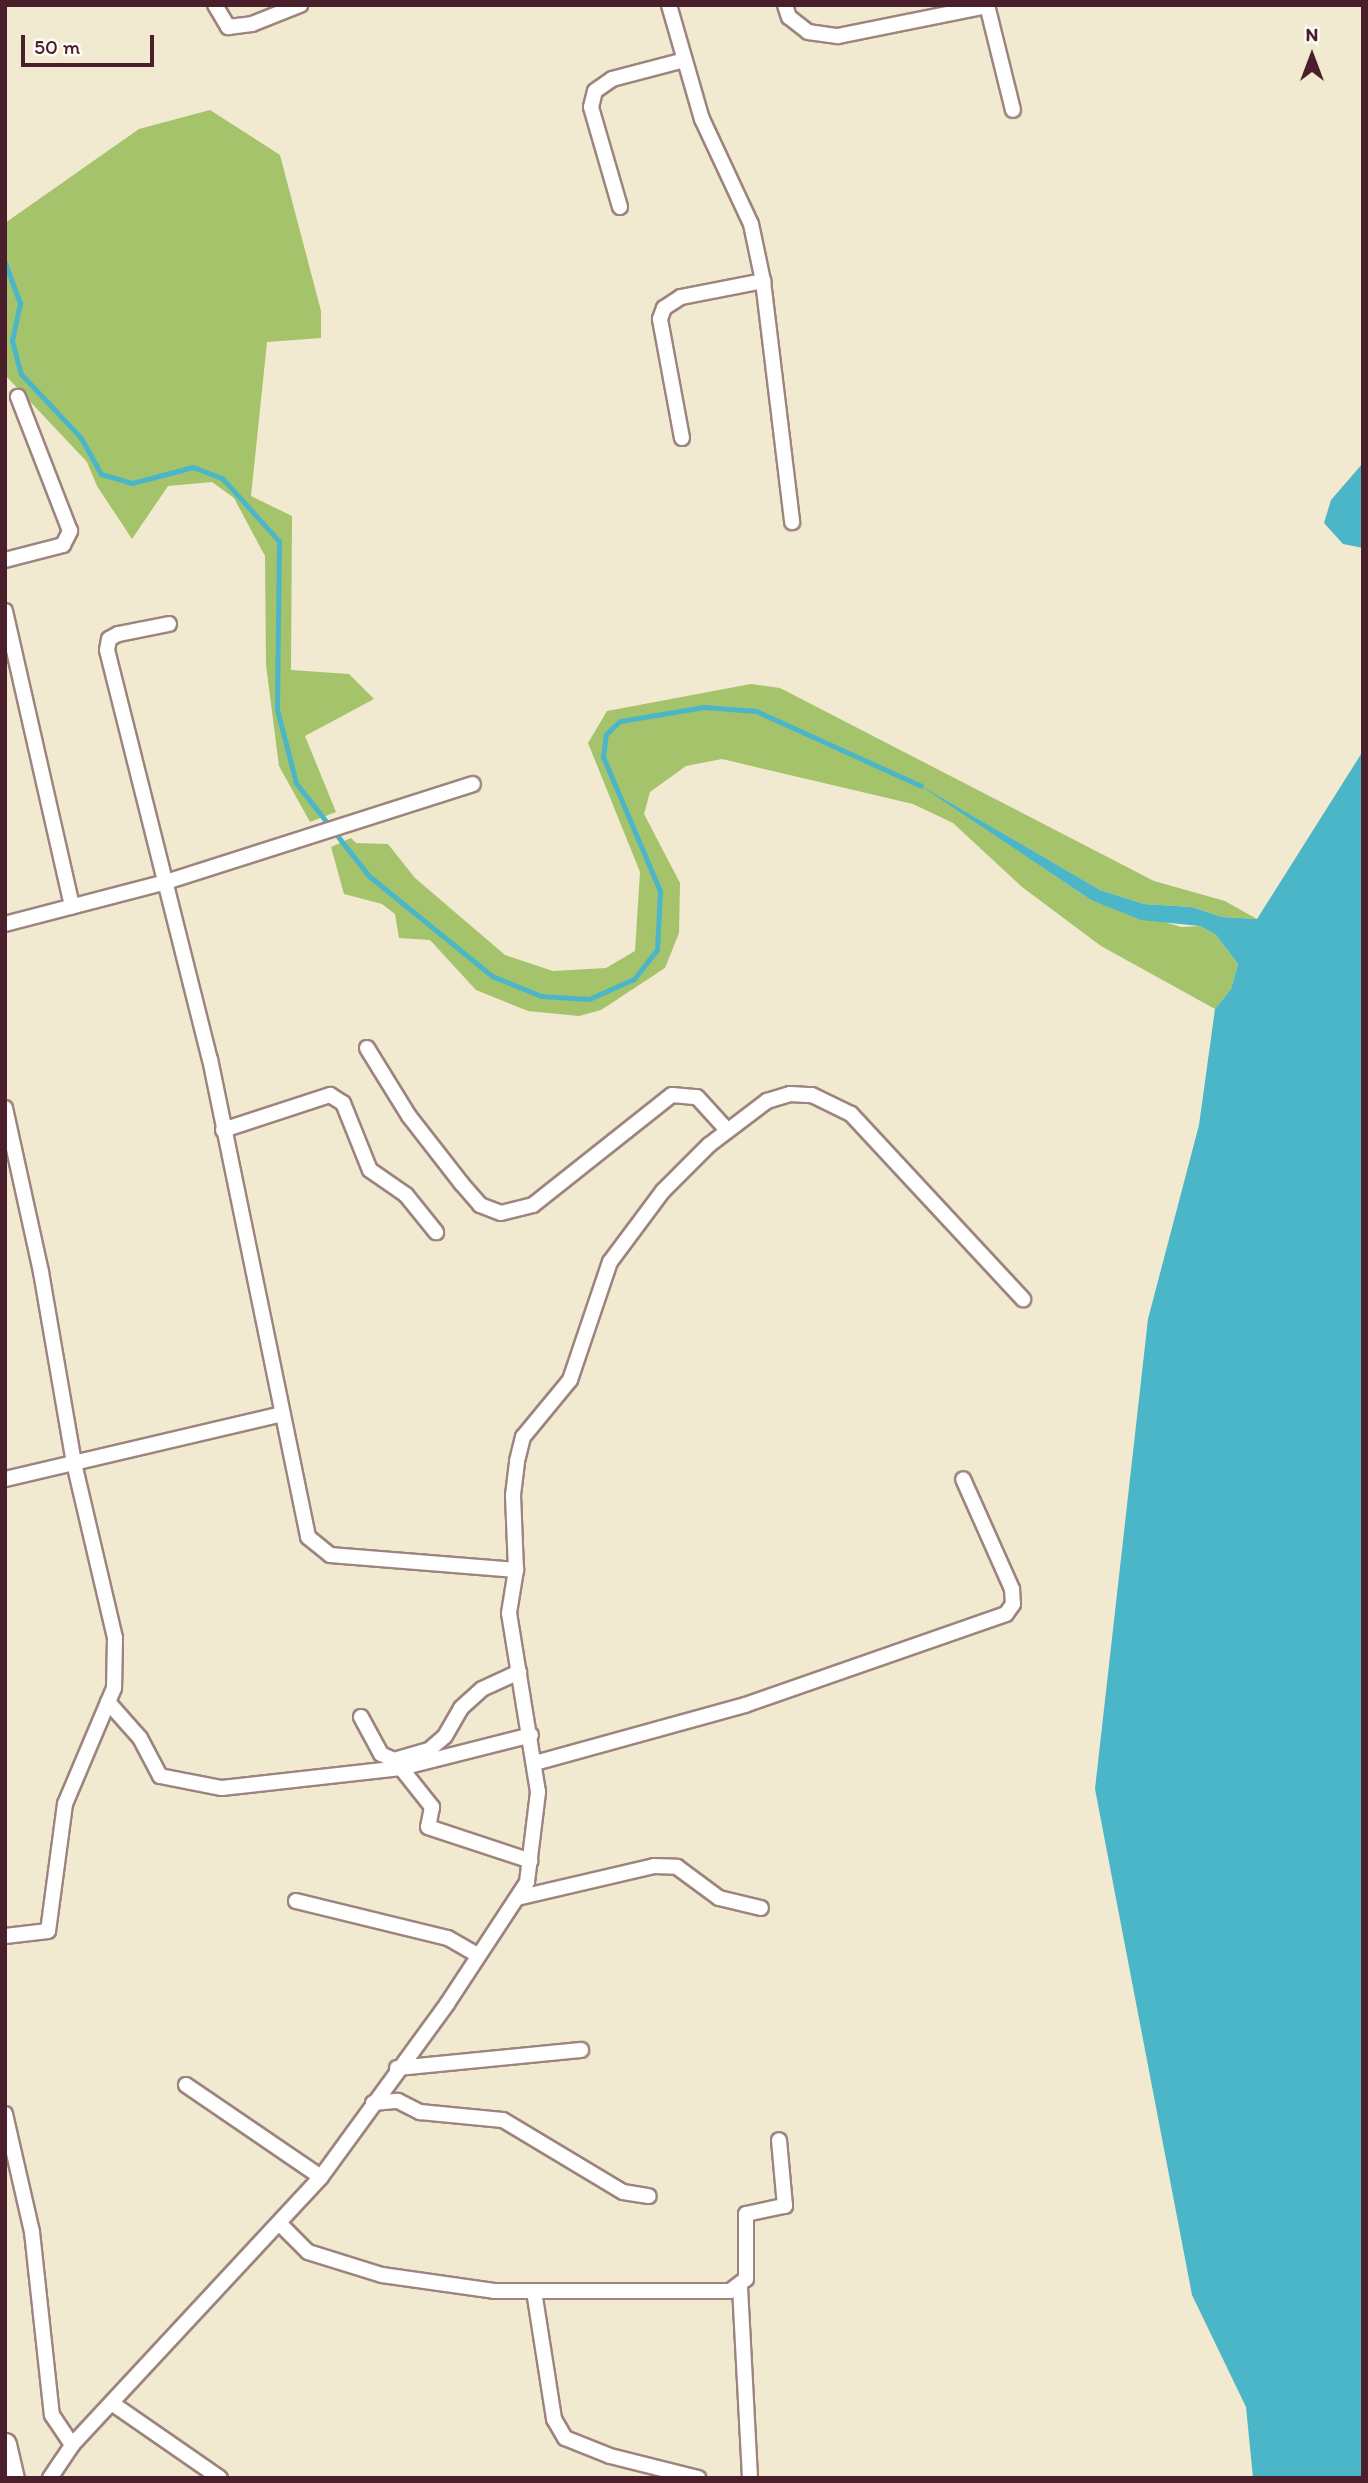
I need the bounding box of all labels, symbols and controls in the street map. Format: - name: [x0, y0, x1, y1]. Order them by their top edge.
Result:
- scale bar: [24, 21, 158, 65]
- north arrow: [1277, 21, 1347, 91]
- text: N: [1306, 23, 1318, 46]
- text: 50 m: [34, 34, 80, 59]

